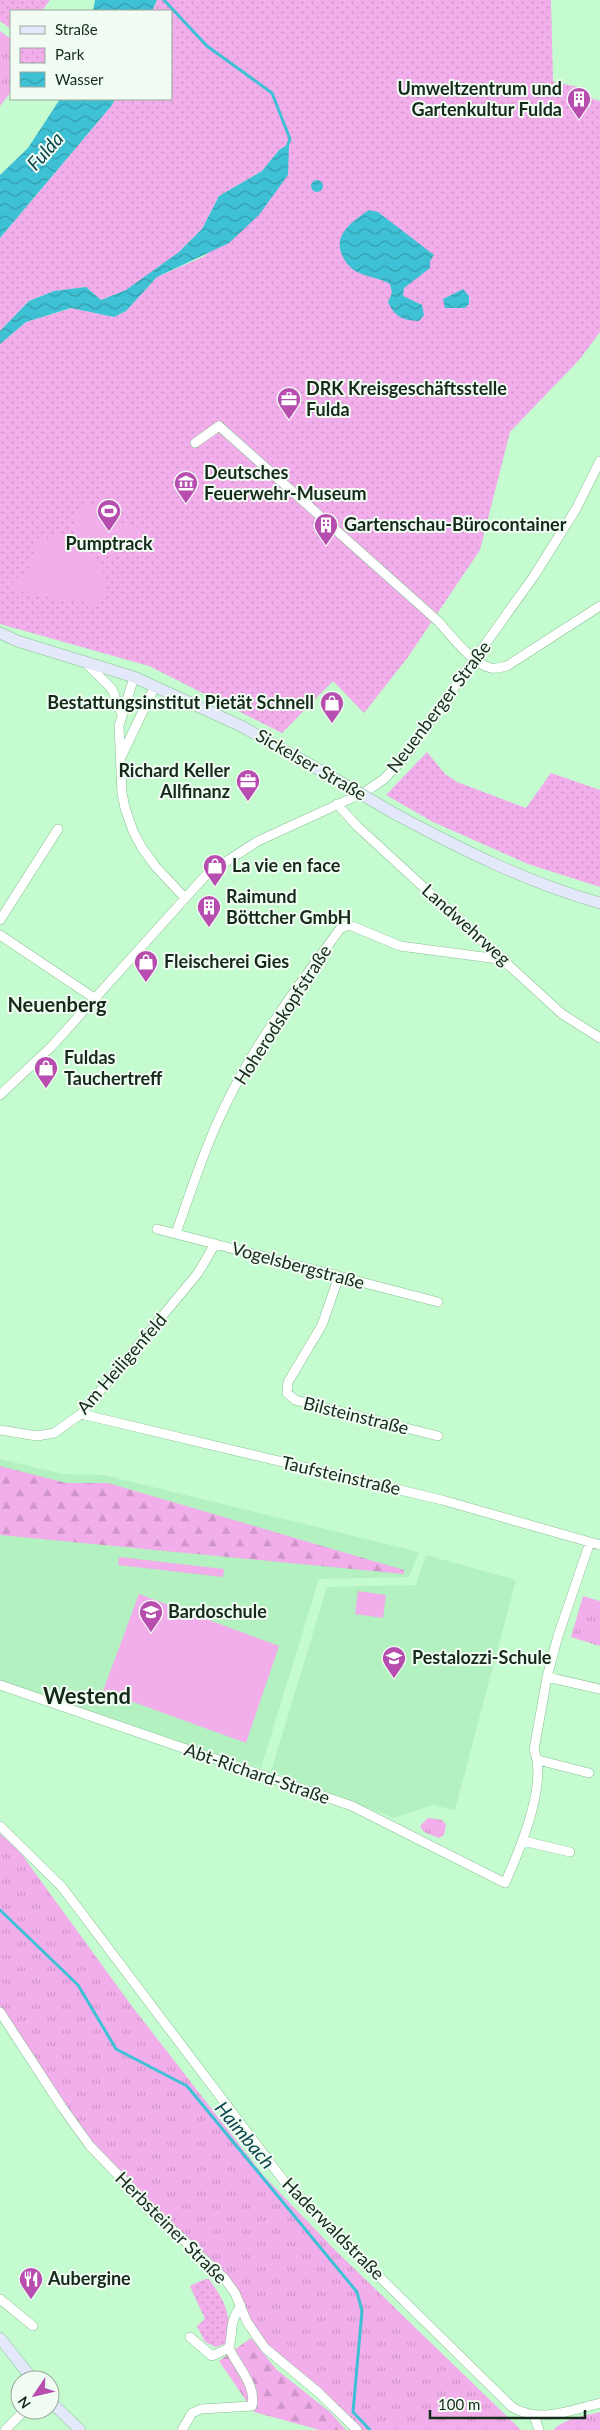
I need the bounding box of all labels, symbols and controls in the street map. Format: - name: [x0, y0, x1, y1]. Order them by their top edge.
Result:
- legend: [10, 10, 172, 100]
- text: Straße: [55, 20, 98, 38]
- text: Park: [55, 45, 85, 63]
- text: Wasser: [55, 70, 104, 88]
- place label: Umweltzentrum und Gartenkultur Fulda: [398, 77, 562, 120]
- building icon: Umweltzentrum und Gartenkultur Fulda: [566, 86, 592, 120]
- water label: Fulda: [22, 127, 68, 174]
- place label: DRK Kreisgeschäftsstelle Fulda: [306, 377, 507, 420]
- office icon: DRK Kreisgeschäftsstelle Fulda: [276, 386, 302, 420]
- place label: Deutsches Feuerwehr-Museum: [204, 461, 367, 504]
- museum icon: Deutsches Feuerwehr-Museum: [173, 470, 199, 504]
- sports icon: Pumptrack: [96, 498, 122, 532]
- building icon: Gartenschau-Bürocontainer: [313, 512, 339, 546]
- place label: Gartenschau-Bürocontainer: [344, 513, 567, 535]
- place label: Pumptrack: [65, 532, 153, 554]
- street label: Neuenberger Straße: [382, 636, 495, 777]
- shop icon: Bestattungsinstitut Pietät Schnell: [319, 690, 345, 724]
- place label: Bestattungsinstitut Pietät Schnell: [47, 691, 314, 713]
- street label: Sickelser Straße: [252, 724, 371, 805]
- place label: Richard Keller Allfinanz: [118, 759, 230, 802]
- office icon: Richard Keller Allfinanz: [235, 768, 261, 802]
- shop icon: La vie en face: [202, 853, 228, 887]
- place label: La vie en face: [232, 854, 341, 876]
- street label: Landwehrweg: [418, 879, 515, 970]
- place label: Raimund Böttcher GmbH: [226, 885, 351, 928]
- building icon: Raimund Böttcher GmbH: [196, 894, 222, 928]
- street label: Hoherodskopfstraße: [229, 940, 336, 1088]
- shop icon: Fleischerei Gies: [133, 949, 159, 983]
- place label: Fleischerei Gies: [164, 950, 289, 972]
- district label: Neuenberg: [8, 992, 107, 1016]
- place label: Fuldas Tauchertreff: [64, 1046, 163, 1089]
- shop icon: Fuldas Tauchertreff: [33, 1055, 59, 1089]
- street label: Vogelsbergstraße: [229, 1237, 367, 1293]
- street label: Am Heiligenfeld: [72, 1309, 171, 1418]
- street label: Bilsteinstraße: [301, 1391, 411, 1439]
- street label: Taufsteinstraße: [280, 1451, 403, 1499]
- school or university icon: Bardoschule: [138, 1599, 164, 1633]
- place label: Bardoschule: [168, 1600, 267, 1622]
- school or university icon: Pestalozzi-Schule: [381, 1645, 407, 1679]
- place label: Pestalozzi-Schule: [412, 1646, 552, 1668]
- district label: Westend: [43, 1682, 131, 1709]
- street label: Abt-Richard-Straße: [182, 1738, 333, 1808]
- water label: Haimbach: [211, 2096, 280, 2173]
- street label: Herbsteiner Straße: [111, 2167, 232, 2288]
- street label: Haderwaldstraße: [278, 2173, 389, 2284]
- restaurant icon: Aubergine: [18, 2266, 44, 2300]
- place label: Aubergine: [47, 2267, 131, 2289]
- north arrow: [10, 2370, 60, 2420]
- scale bar: [430, 2388, 585, 2420]
- text: N: [14, 2393, 34, 2412]
- text: 100 m: [438, 2395, 480, 2413]

